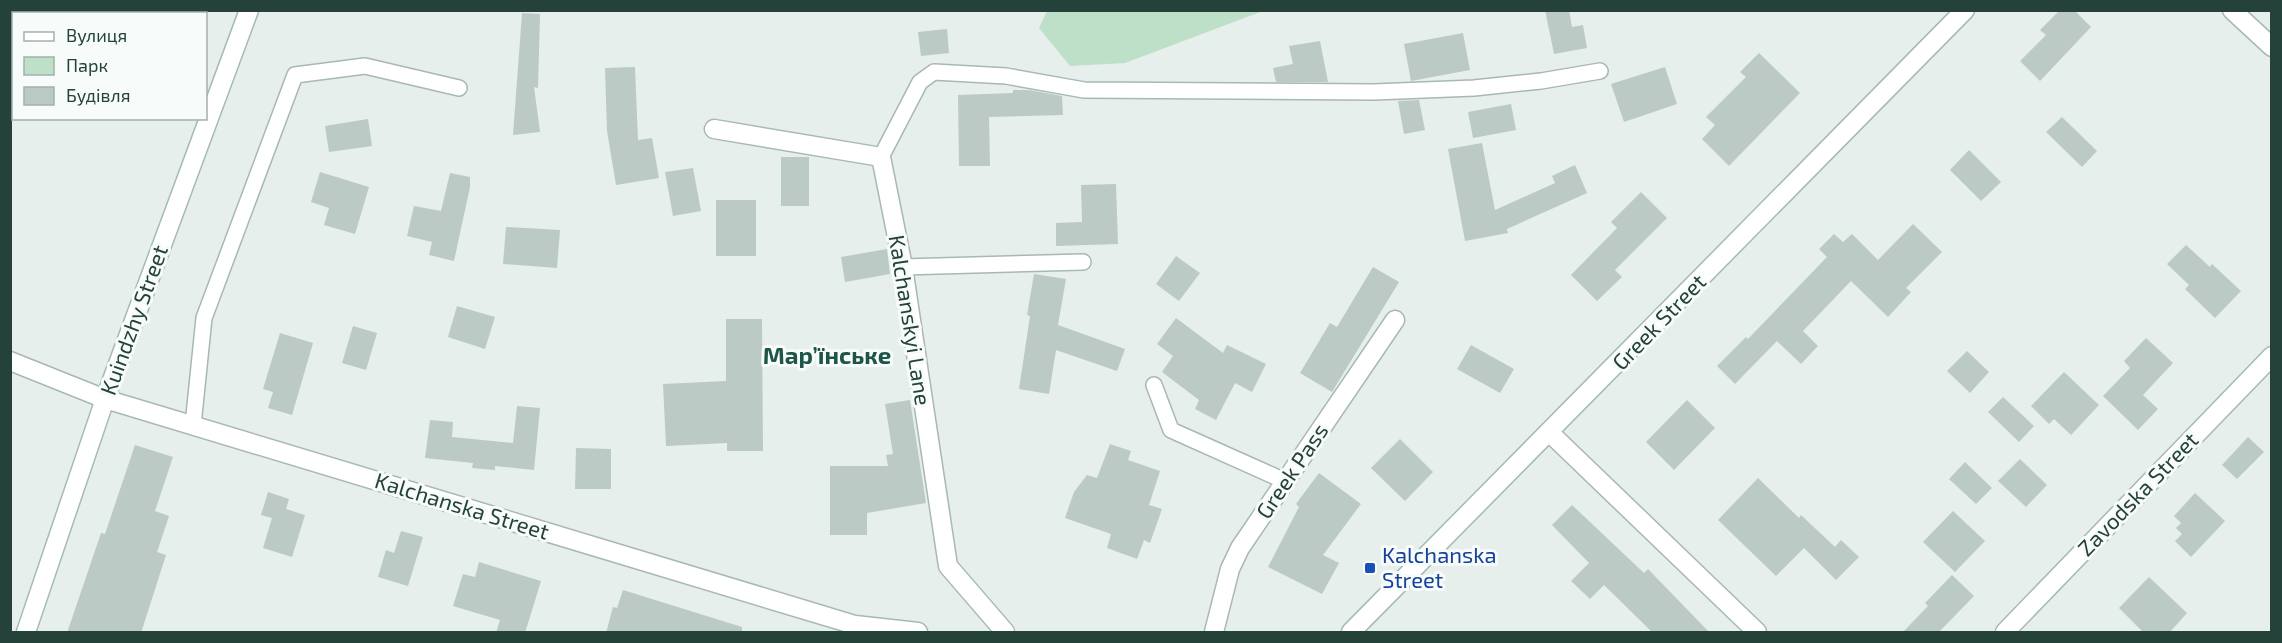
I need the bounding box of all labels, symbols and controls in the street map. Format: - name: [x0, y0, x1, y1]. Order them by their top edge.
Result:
- legend: [12, 12, 207, 120]
- text: Вулиця: [66, 24, 127, 46]
- text: Парк: [66, 54, 108, 76]
- text: Будівля: [66, 84, 130, 106]
- street label: Kalchanskyi Lane: [885, 233, 937, 407]
- street label: Kuindzhy Street: [94, 241, 172, 398]
- street label: Greek Street: [1606, 268, 1710, 375]
- district label: Мар’їнське: [763, 340, 891, 369]
- street label: Greek Pass: [1250, 418, 1332, 523]
- street label: Zavodska Street: [2072, 426, 2203, 560]
- street label: Kalchanska Street: [372, 466, 552, 544]
- place label: Kalchanska Street: [1382, 541, 1496, 592]
- marker: Kalchanska Street: [1363, 561, 1377, 575]

